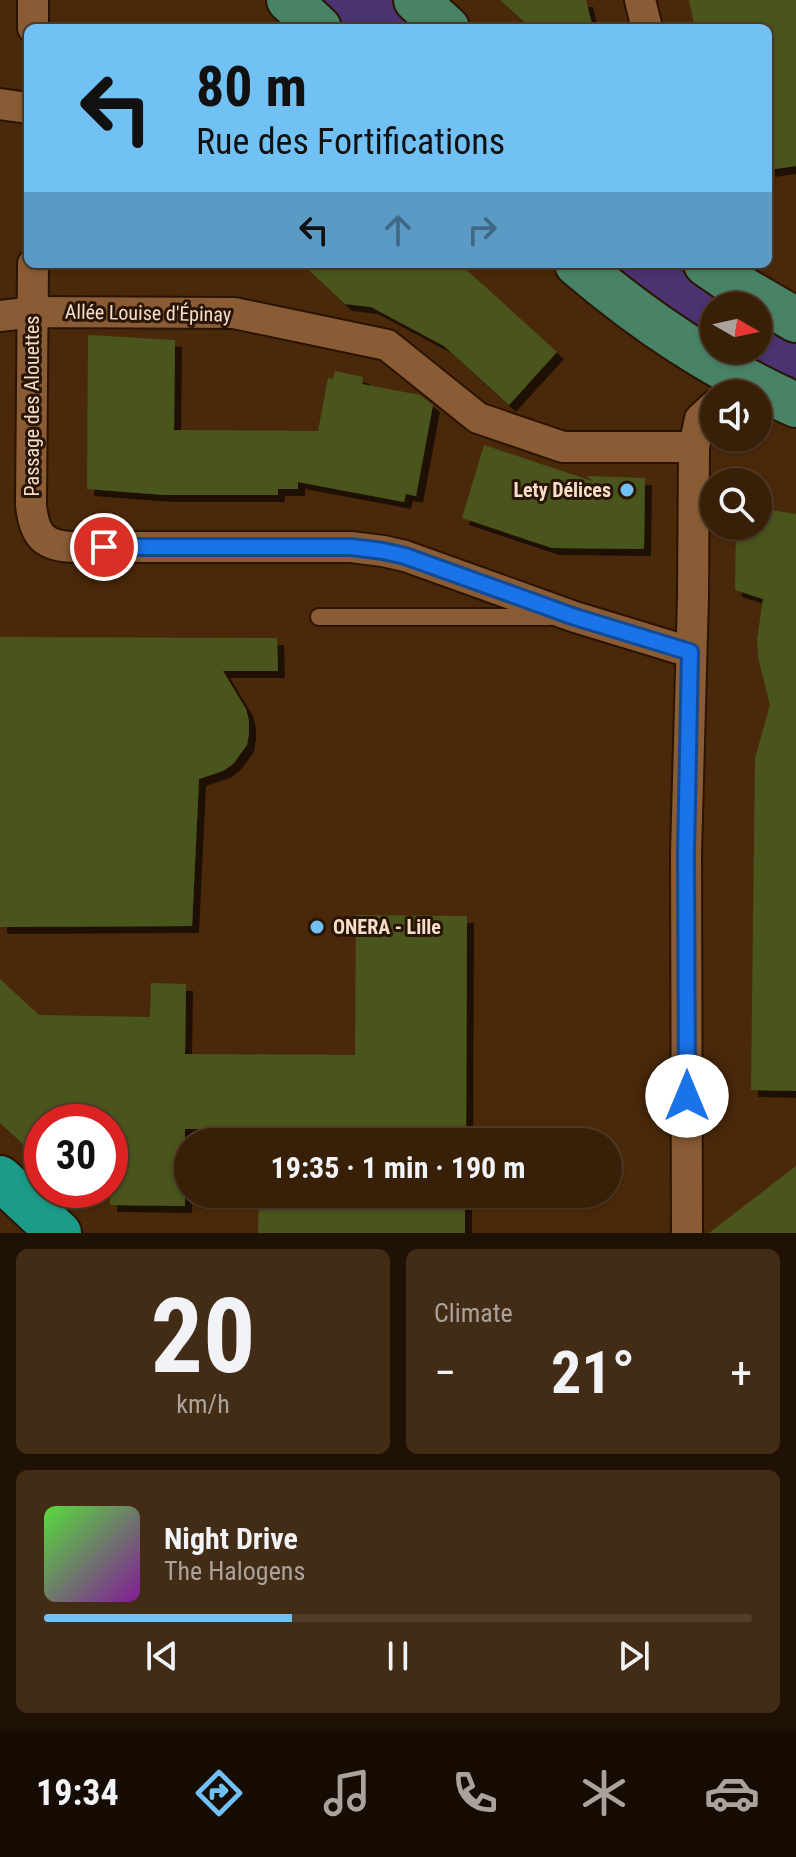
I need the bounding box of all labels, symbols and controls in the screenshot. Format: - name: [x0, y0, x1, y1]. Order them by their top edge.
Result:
- text: 80 m: [196, 54, 307, 120]
- icon: left: [64, 56, 168, 160]
- text: Rue des Fortifications: [196, 121, 505, 163]
- icon: left: [292, 208, 336, 252]
- icon: ahead: [376, 208, 420, 252]
- icon: right: [460, 208, 504, 252]
- north arrow: [700, 292, 772, 364]
- map controls: [700, 292, 772, 540]
- street label: Allée Louise d'Épinay: [65, 300, 231, 326]
- street label: Passage des Alouettes: [20, 316, 44, 496]
- button: sound: [700, 380, 772, 452]
- button: search: [700, 468, 772, 540]
- place label: Lety Délices: [513, 478, 611, 502]
- marker: Lety Délices: [618, 481, 636, 499]
- pin: [70, 513, 138, 581]
- icon: arrive: [82, 525, 126, 569]
- place label: ONERA - Lille: [333, 915, 441, 939]
- marker: ONERA - Lille: [308, 918, 326, 936]
- position arrow: [645, 1054, 729, 1138]
- speed limit sign: 30: [24, 1104, 128, 1208]
- text: 19:35 · 1 min · 190 m: [271, 1150, 525, 1185]
- text: 20: [150, 1276, 256, 1397]
- text: Climate: [434, 1298, 513, 1328]
- text: 21°: [551, 1337, 635, 1408]
- text: −: [434, 1347, 456, 1399]
- text: +: [730, 1347, 752, 1399]
- text: km/h: [176, 1389, 230, 1419]
- text: Night Drive: [164, 1521, 298, 1556]
- text: The Halogens: [164, 1556, 305, 1586]
- icon: previous: [140, 1634, 184, 1678]
- icon: pause: [376, 1634, 420, 1678]
- icon: next: [612, 1634, 656, 1678]
- icon: directions: [191, 1765, 247, 1821]
- icon: music: [319, 1765, 375, 1821]
- icon: phone: [447, 1765, 503, 1821]
- icon: climate: [576, 1765, 632, 1821]
- icon: car: [704, 1765, 760, 1821]
- text: 19:34: [36, 1772, 119, 1814]

